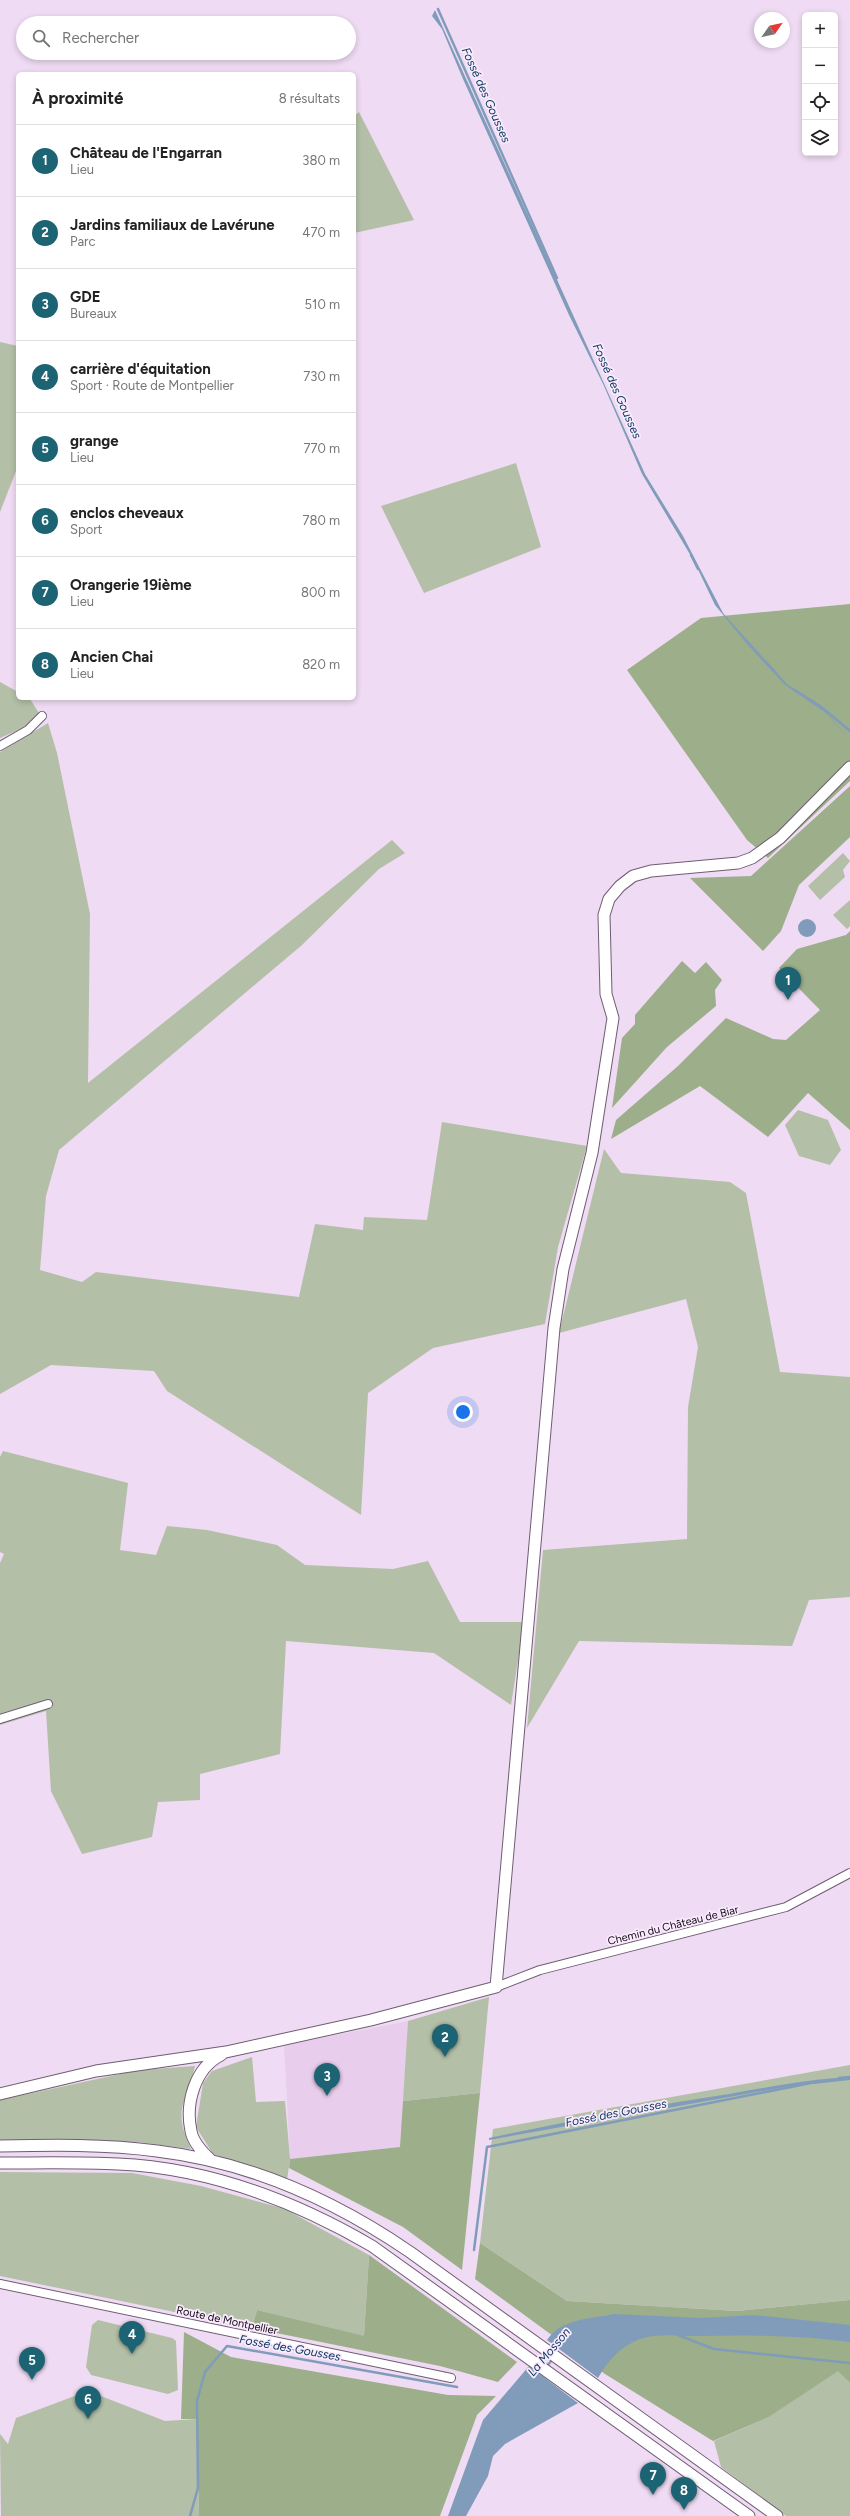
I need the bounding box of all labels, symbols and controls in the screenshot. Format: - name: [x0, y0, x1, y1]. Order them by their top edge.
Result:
- north arrow: [754, 12, 790, 48]
- map controls: [802, 12, 838, 156]
- button: +: [802, 12, 838, 48]
- search box: [16, 16, 356, 60]
- icon: search: [30, 27, 52, 49]
- text: Rechercher: [62, 29, 139, 47]
- water label: Fossé des Gousses: [459, 45, 513, 145]
- button: −: [802, 48, 838, 84]
- button: locate: [802, 84, 838, 120]
- text: À proximité: [32, 88, 123, 108]
- text: 8 résultats: [279, 91, 340, 106]
- button: layers: [802, 120, 838, 156]
- text: Château de l'Engarran: [70, 144, 222, 162]
- text: 1: [42, 153, 48, 168]
- text: 380 m: [302, 153, 340, 168]
- text: Lieu: [70, 162, 94, 177]
- text: Jardins familiaux de Lavérune: [70, 216, 275, 234]
- text: 2: [41, 225, 49, 240]
- text: 470 m: [302, 225, 340, 240]
- text: Parc: [70, 234, 95, 249]
- text: GDE: [70, 288, 100, 306]
- text: 3: [41, 297, 49, 312]
- text: 510 m: [305, 297, 340, 312]
- text: Bureaux: [70, 306, 117, 321]
- water label: Fossé des Gousses: [590, 341, 644, 441]
- text: carrière d'équitation: [70, 360, 211, 378]
- text: 4: [41, 369, 49, 384]
- text: 730 m: [303, 369, 340, 384]
- text: Sport · Route de Montpellier: [70, 378, 234, 393]
- text: grange: [70, 432, 119, 450]
- text: 5: [41, 441, 49, 456]
- text: 770 m: [303, 441, 340, 456]
- text: Lieu: [70, 450, 94, 465]
- text: enclos cheveaux: [70, 504, 184, 522]
- text: 6: [41, 513, 49, 528]
- text: 780 m: [302, 513, 340, 528]
- text: Sport: [70, 522, 103, 537]
- text: Orangerie 19ième: [70, 576, 192, 594]
- text: 7: [41, 585, 49, 600]
- text: 800 m: [301, 585, 340, 600]
- text: Lieu: [70, 594, 94, 609]
- text: Ancien Chai: [70, 648, 153, 666]
- text: 8: [41, 657, 49, 672]
- text: 820 m: [302, 657, 340, 672]
- text: Lieu: [70, 666, 94, 681]
- pin: 1: [775, 967, 801, 1000]
- your location: [453, 1402, 473, 1422]
- street label: Chemin du Château de Biar: [606, 1903, 740, 1948]
- pin: 2: [432, 2024, 458, 2057]
- pin: 3: [314, 2063, 340, 2096]
- water label: Fossé des Gousses: [564, 2096, 668, 2130]
- street label: Route de Montpellier: [175, 2303, 279, 2338]
- pin: 4: [119, 2321, 145, 2354]
- water label: La Mosson: [525, 2325, 573, 2379]
- water label: Fossé des Gousses: [238, 2332, 342, 2364]
- pin: 5: [19, 2347, 45, 2380]
- pin: 6: [75, 2386, 101, 2419]
- pin: 7: [640, 2462, 666, 2495]
- pin: 8: [671, 2477, 697, 2510]

